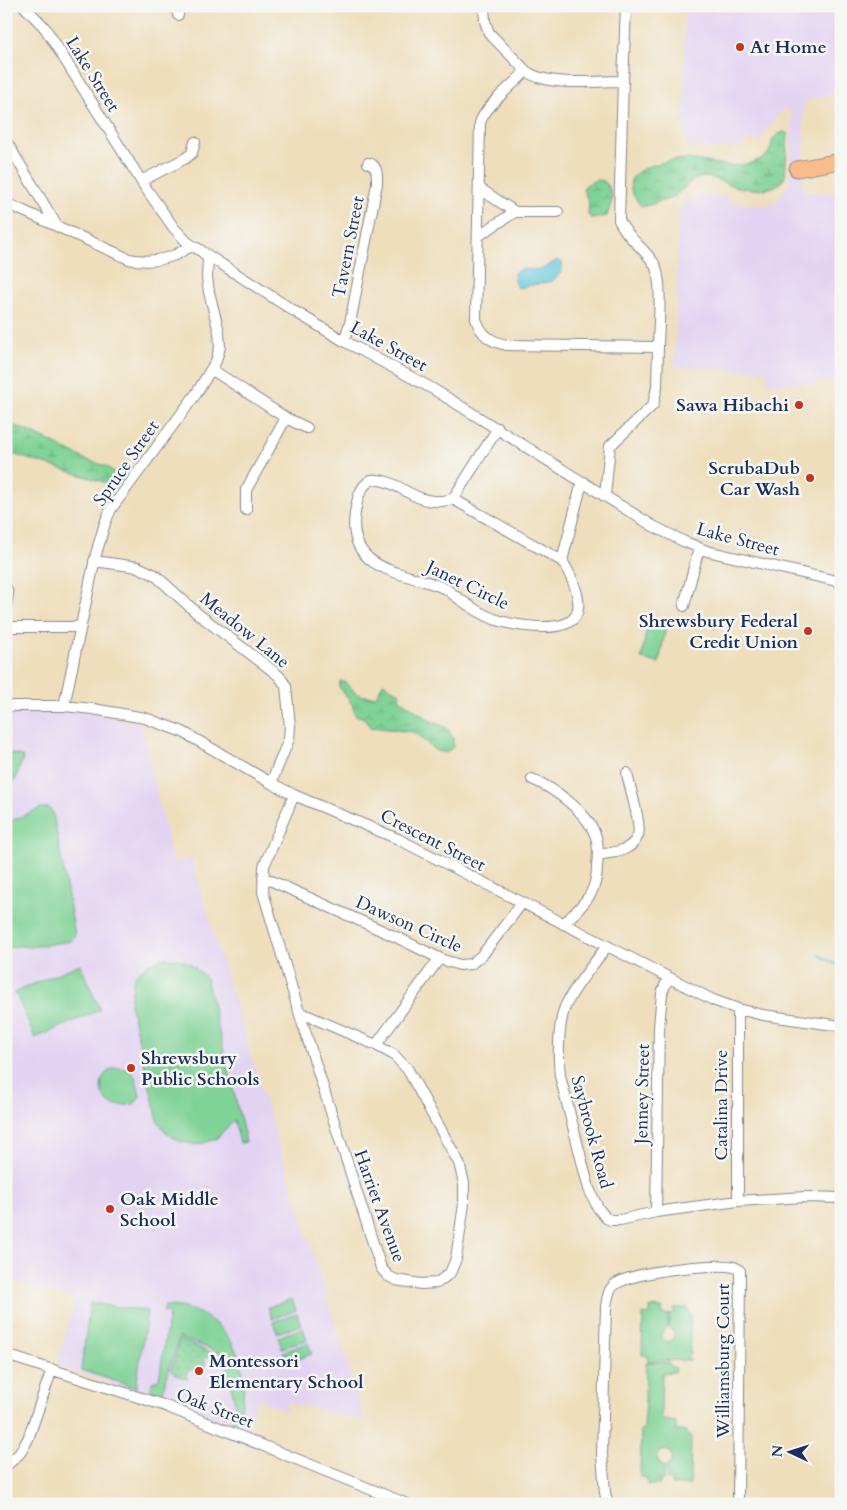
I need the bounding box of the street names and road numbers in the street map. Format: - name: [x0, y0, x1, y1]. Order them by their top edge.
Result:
- street label: Lake Street: [60, 32, 126, 117]
- street label: Tavern Street: [326, 194, 371, 300]
- street label: Lake Street: [346, 315, 432, 378]
- street label: Spruce Street: [88, 415, 165, 511]
- street label: Lake Street: [694, 516, 782, 563]
- street label: Janet Circle: [420, 553, 513, 616]
- street label: Meadow Lane: [195, 587, 295, 674]
- street label: Crescent Street: [376, 803, 490, 878]
- street label: Dawson Circle: [352, 890, 466, 959]
- street label: Jenney Street: [629, 1043, 656, 1147]
- street label: Catalina Drive: [709, 1049, 734, 1161]
- street label: Saybrook Road: [564, 1073, 619, 1192]
- street label: Harriet Avenue: [348, 1146, 411, 1266]
- street label: Williamsburg Court: [711, 1283, 736, 1439]
- street label: Oak Street: [172, 1382, 257, 1435]

